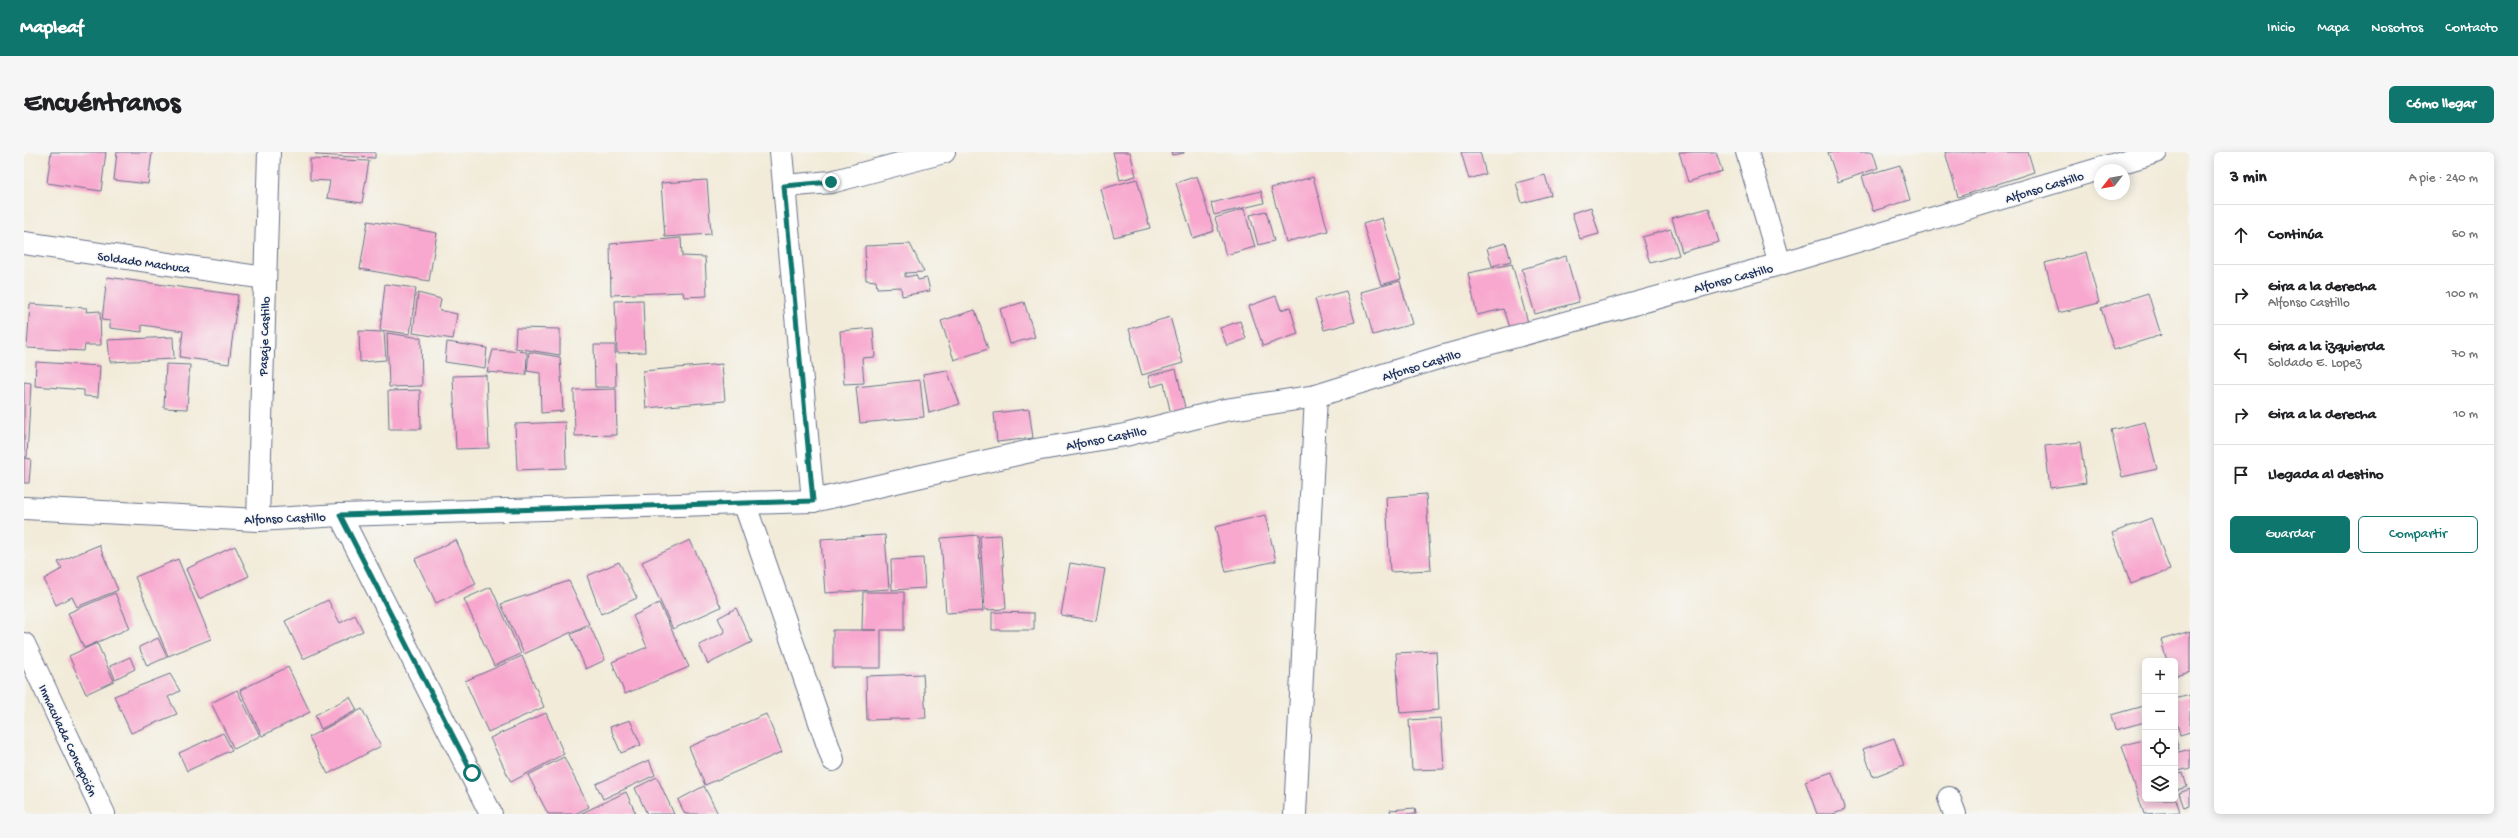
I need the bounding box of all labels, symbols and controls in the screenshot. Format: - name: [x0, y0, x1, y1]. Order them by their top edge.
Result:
- text: Mapleaf: [20, 17, 83, 40]
- text: Inicio: [2267, 20, 2295, 37]
- text: Mapa: [2317, 20, 2349, 37]
- text: Nosotros: [2371, 20, 2423, 37]
- text: Contacto: [2445, 20, 2498, 37]
- button: Cómo llegar: [2389, 86, 2494, 123]
- text: Encuéntranos: [24, 88, 180, 121]
- north arrow: [2094, 164, 2130, 200]
- text: 3 min: [2230, 168, 2267, 188]
- street label: Alfonso Castillo: [2003, 169, 2086, 208]
- text: A pie · 240 m: [2409, 171, 2478, 186]
- route end: [822, 173, 840, 191]
- icon: ahead: [2230, 224, 2252, 246]
- text: Continúa: [2268, 226, 2323, 244]
- text: 60 m: [2452, 227, 2478, 242]
- street label: Soldado Machuca: [96, 250, 192, 278]
- street label: Alfonso Castillo: [1692, 262, 1775, 297]
- text: Gira a la derecha: [2268, 278, 2376, 296]
- icon: right: [2230, 284, 2252, 306]
- text: 100 m: [2446, 287, 2478, 302]
- street label: Pasaje Castillo: [257, 296, 274, 377]
- text: Alfonso Castillo: [2268, 296, 2350, 311]
- text: Gira a la izquierda: [2268, 338, 2384, 356]
- icon: left: [2230, 344, 2252, 366]
- street label: Alfonso Castillo: [1380, 347, 1463, 386]
- text: 70 m: [2452, 347, 2478, 362]
- text: Soldado E. Lopez: [2268, 356, 2362, 371]
- icon: right: [2230, 404, 2252, 426]
- text: Gira a la derecha: [2268, 406, 2376, 424]
- text: 10 m: [2453, 407, 2478, 422]
- street label: Alfonso Castillo: [1065, 424, 1148, 455]
- icon: arrive: [2230, 464, 2252, 486]
- text: Llegada al destino: [2268, 466, 2384, 484]
- street label: Alfonso Castillo: [244, 511, 326, 528]
- button: Guardar: [2230, 516, 2350, 553]
- button: Compartir: [2358, 516, 2478, 553]
- map controls: [2142, 658, 2178, 802]
- button: +: [2142, 658, 2178, 694]
- street label: Inmaculada Concepción: [34, 683, 100, 800]
- button: −: [2142, 694, 2178, 730]
- button: locate: [2142, 730, 2178, 766]
- route start: [463, 764, 481, 782]
- button: layers: [2142, 766, 2178, 802]

